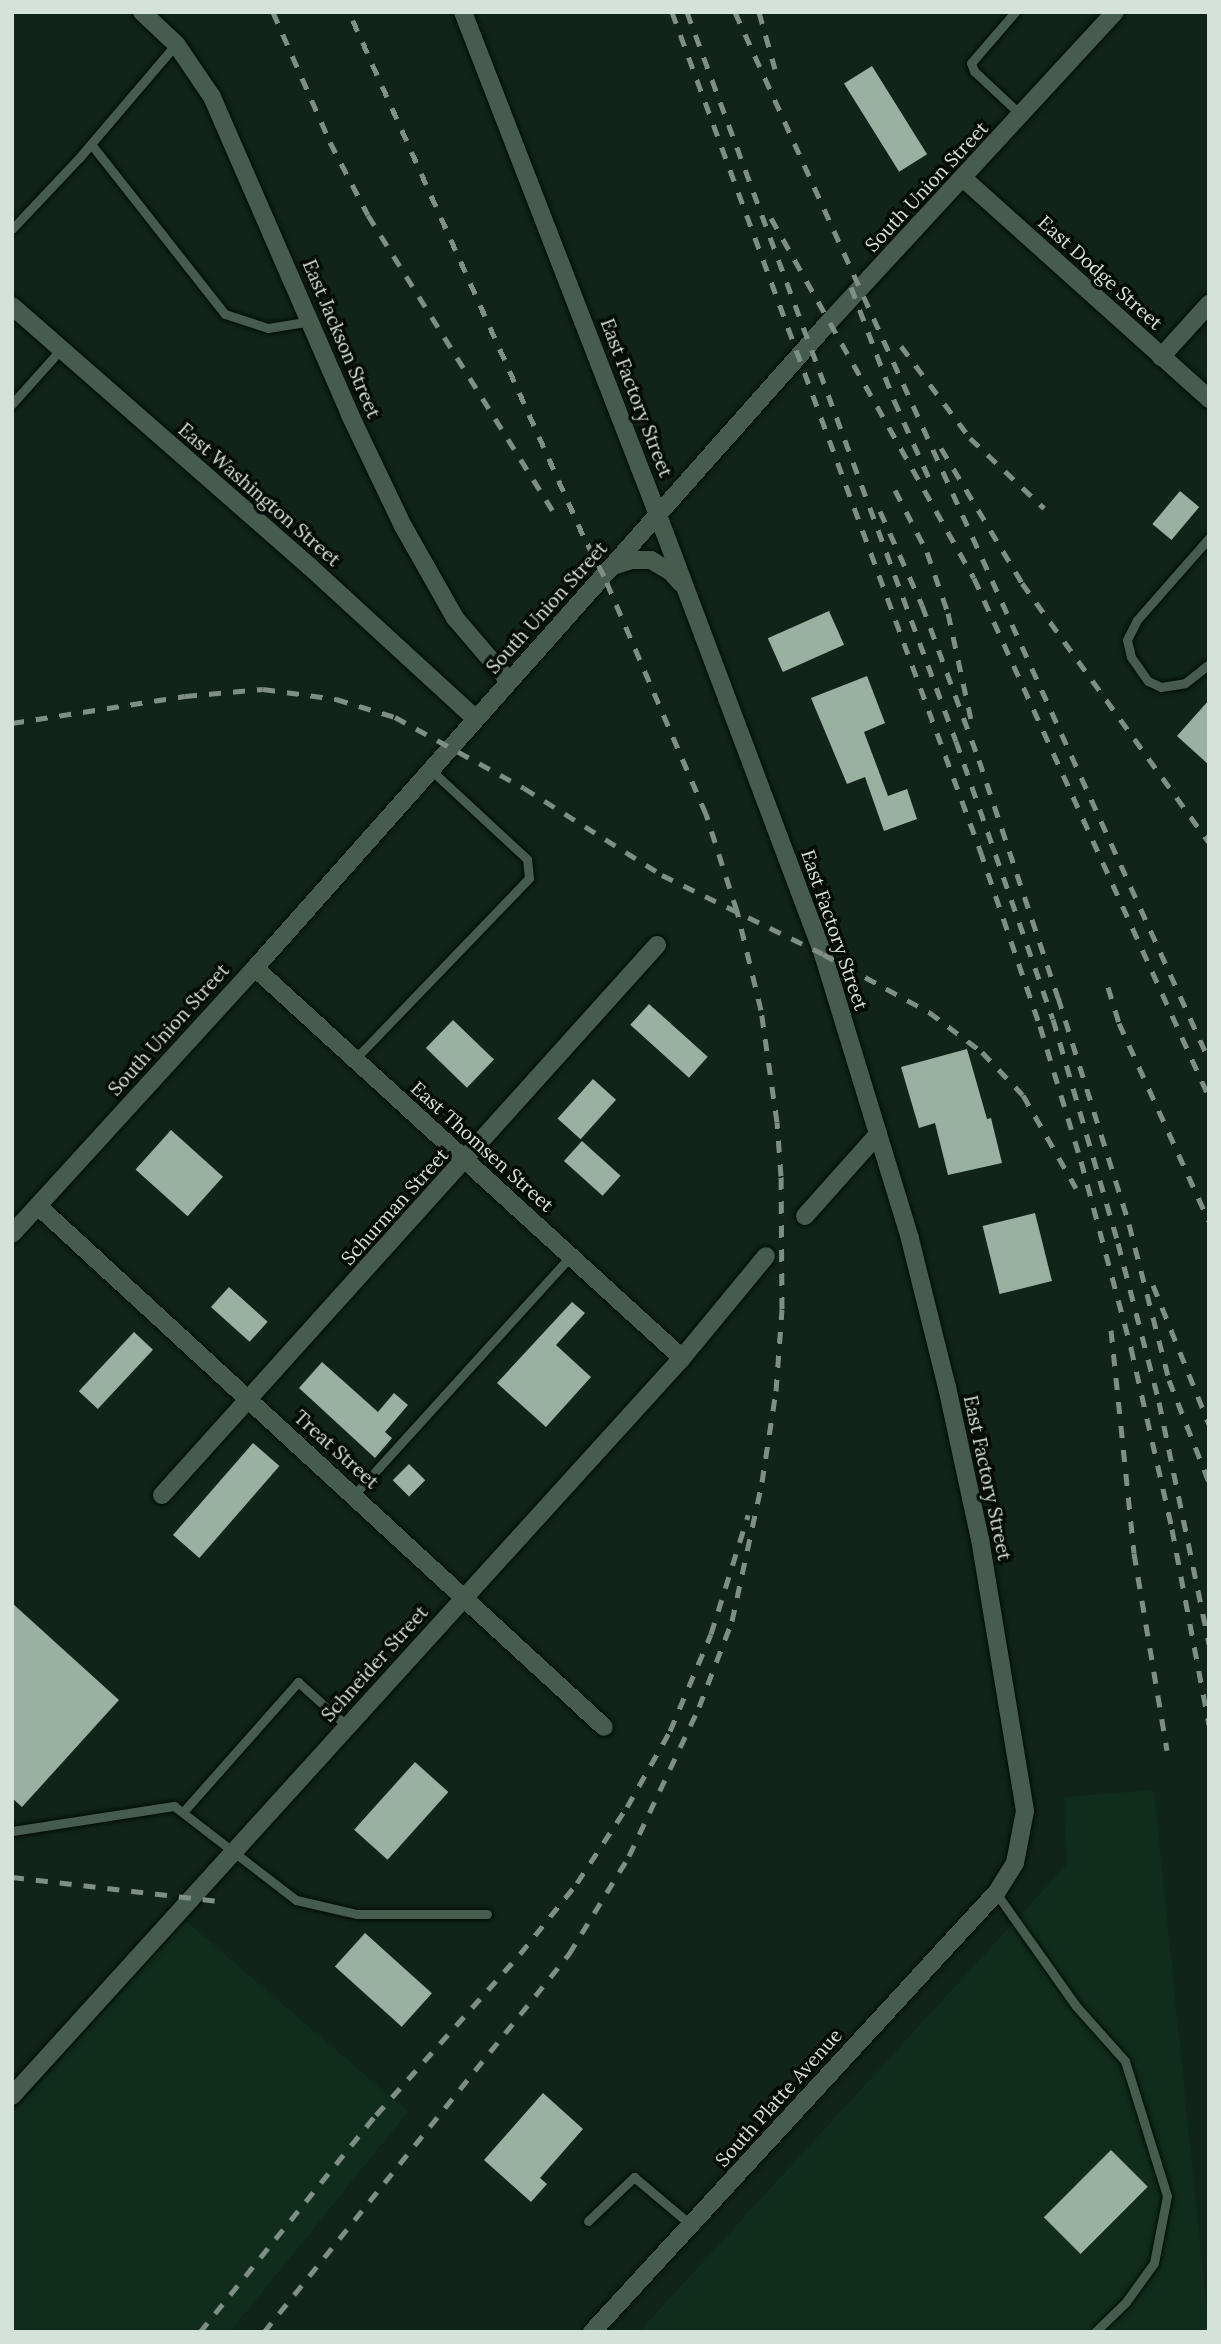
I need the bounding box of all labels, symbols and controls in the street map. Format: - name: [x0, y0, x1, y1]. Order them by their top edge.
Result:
- street label: South Union Street: [861, 117, 993, 257]
- street label: East Dodge Street: [1033, 211, 1167, 335]
- street label: East Jackson Street: [297, 256, 385, 422]
- street label: East Factory Street: [595, 315, 677, 481]
- street label: East Washington Street: [173, 418, 345, 572]
- street label: South Union Street: [482, 537, 612, 679]
- street label: East Factory Street: [796, 847, 872, 1013]
- street label: South Union Street: [104, 959, 234, 1101]
- street label: East Thomsen Street: [406, 1077, 558, 1217]
- street label: Schurman Street: [337, 1144, 453, 1270]
- street label: East Factory Street: [958, 1393, 1016, 1563]
- street label: Treat Street: [289, 1406, 383, 1494]
- street label: Schneider Street: [317, 1601, 433, 1727]
- street label: South Platte Avenue: [711, 2024, 847, 2172]

